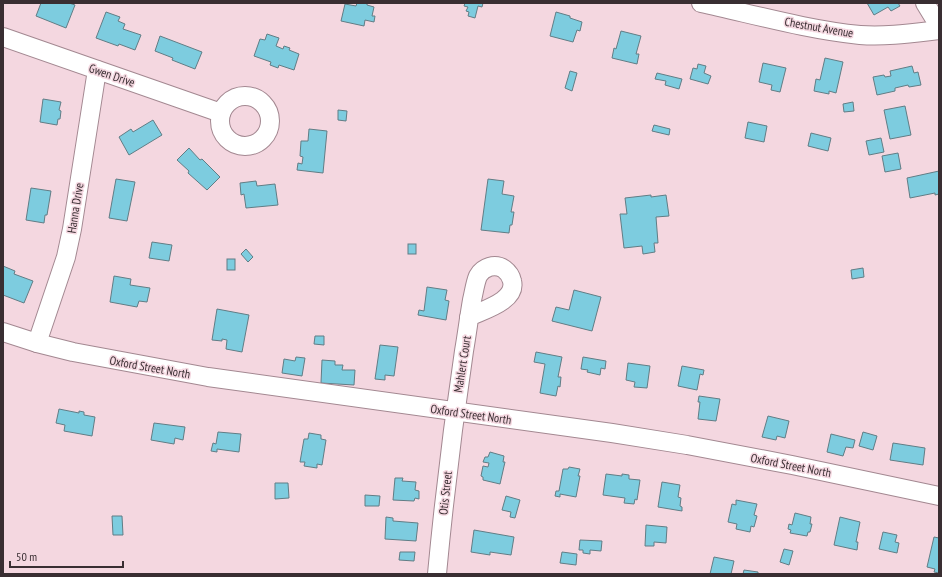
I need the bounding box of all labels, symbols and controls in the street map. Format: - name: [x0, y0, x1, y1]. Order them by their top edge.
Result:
- street label: Chestnut Avenue: [784, 14, 855, 40]
- street label: Gwen Drive: [87, 60, 137, 90]
- street label: Hanna Drive: [64, 182, 86, 234]
- street label: Mahlert Court: [450, 334, 474, 393]
- street label: Oxford Street North: [109, 353, 191, 381]
- street label: Oxford Street North: [430, 401, 512, 427]
- street label: Oxford Street North: [750, 450, 832, 480]
- street label: Otis Street: [435, 470, 455, 516]
- scale bar: [10, 543, 123, 569]
- text: 50 m: [16, 549, 37, 564]

